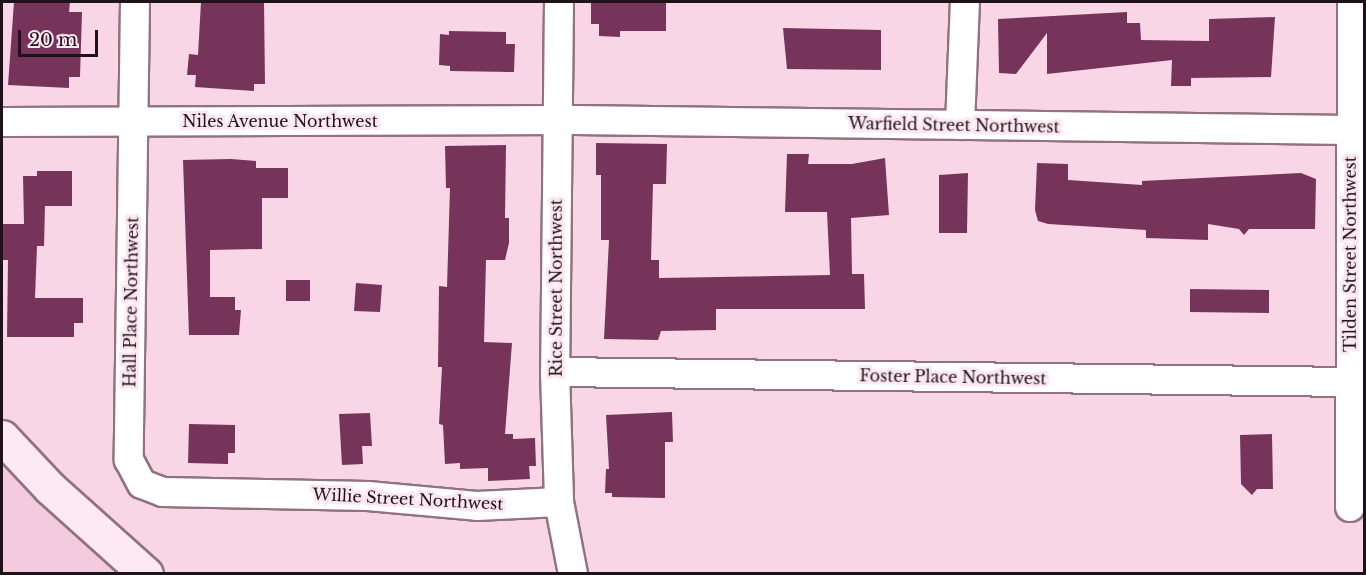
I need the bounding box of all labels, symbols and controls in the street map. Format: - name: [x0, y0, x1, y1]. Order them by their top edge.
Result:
- scale bar: [21, 18, 100, 56]
- text: 20 m: [29, 29, 77, 51]
- street label: Niles Avenue Northwest: [182, 111, 378, 131]
- street label: Warfield Street Northwest: [848, 114, 1060, 136]
- street label: Tilden Street Northwest: [1340, 156, 1360, 352]
- street label: Rice Street Northwest: [546, 199, 566, 377]
- street label: Hall Place Northwest: [120, 217, 142, 387]
- street label: Foster Place Northwest: [859, 366, 1047, 388]
- street label: Willie Street Northwest: [312, 484, 504, 514]

